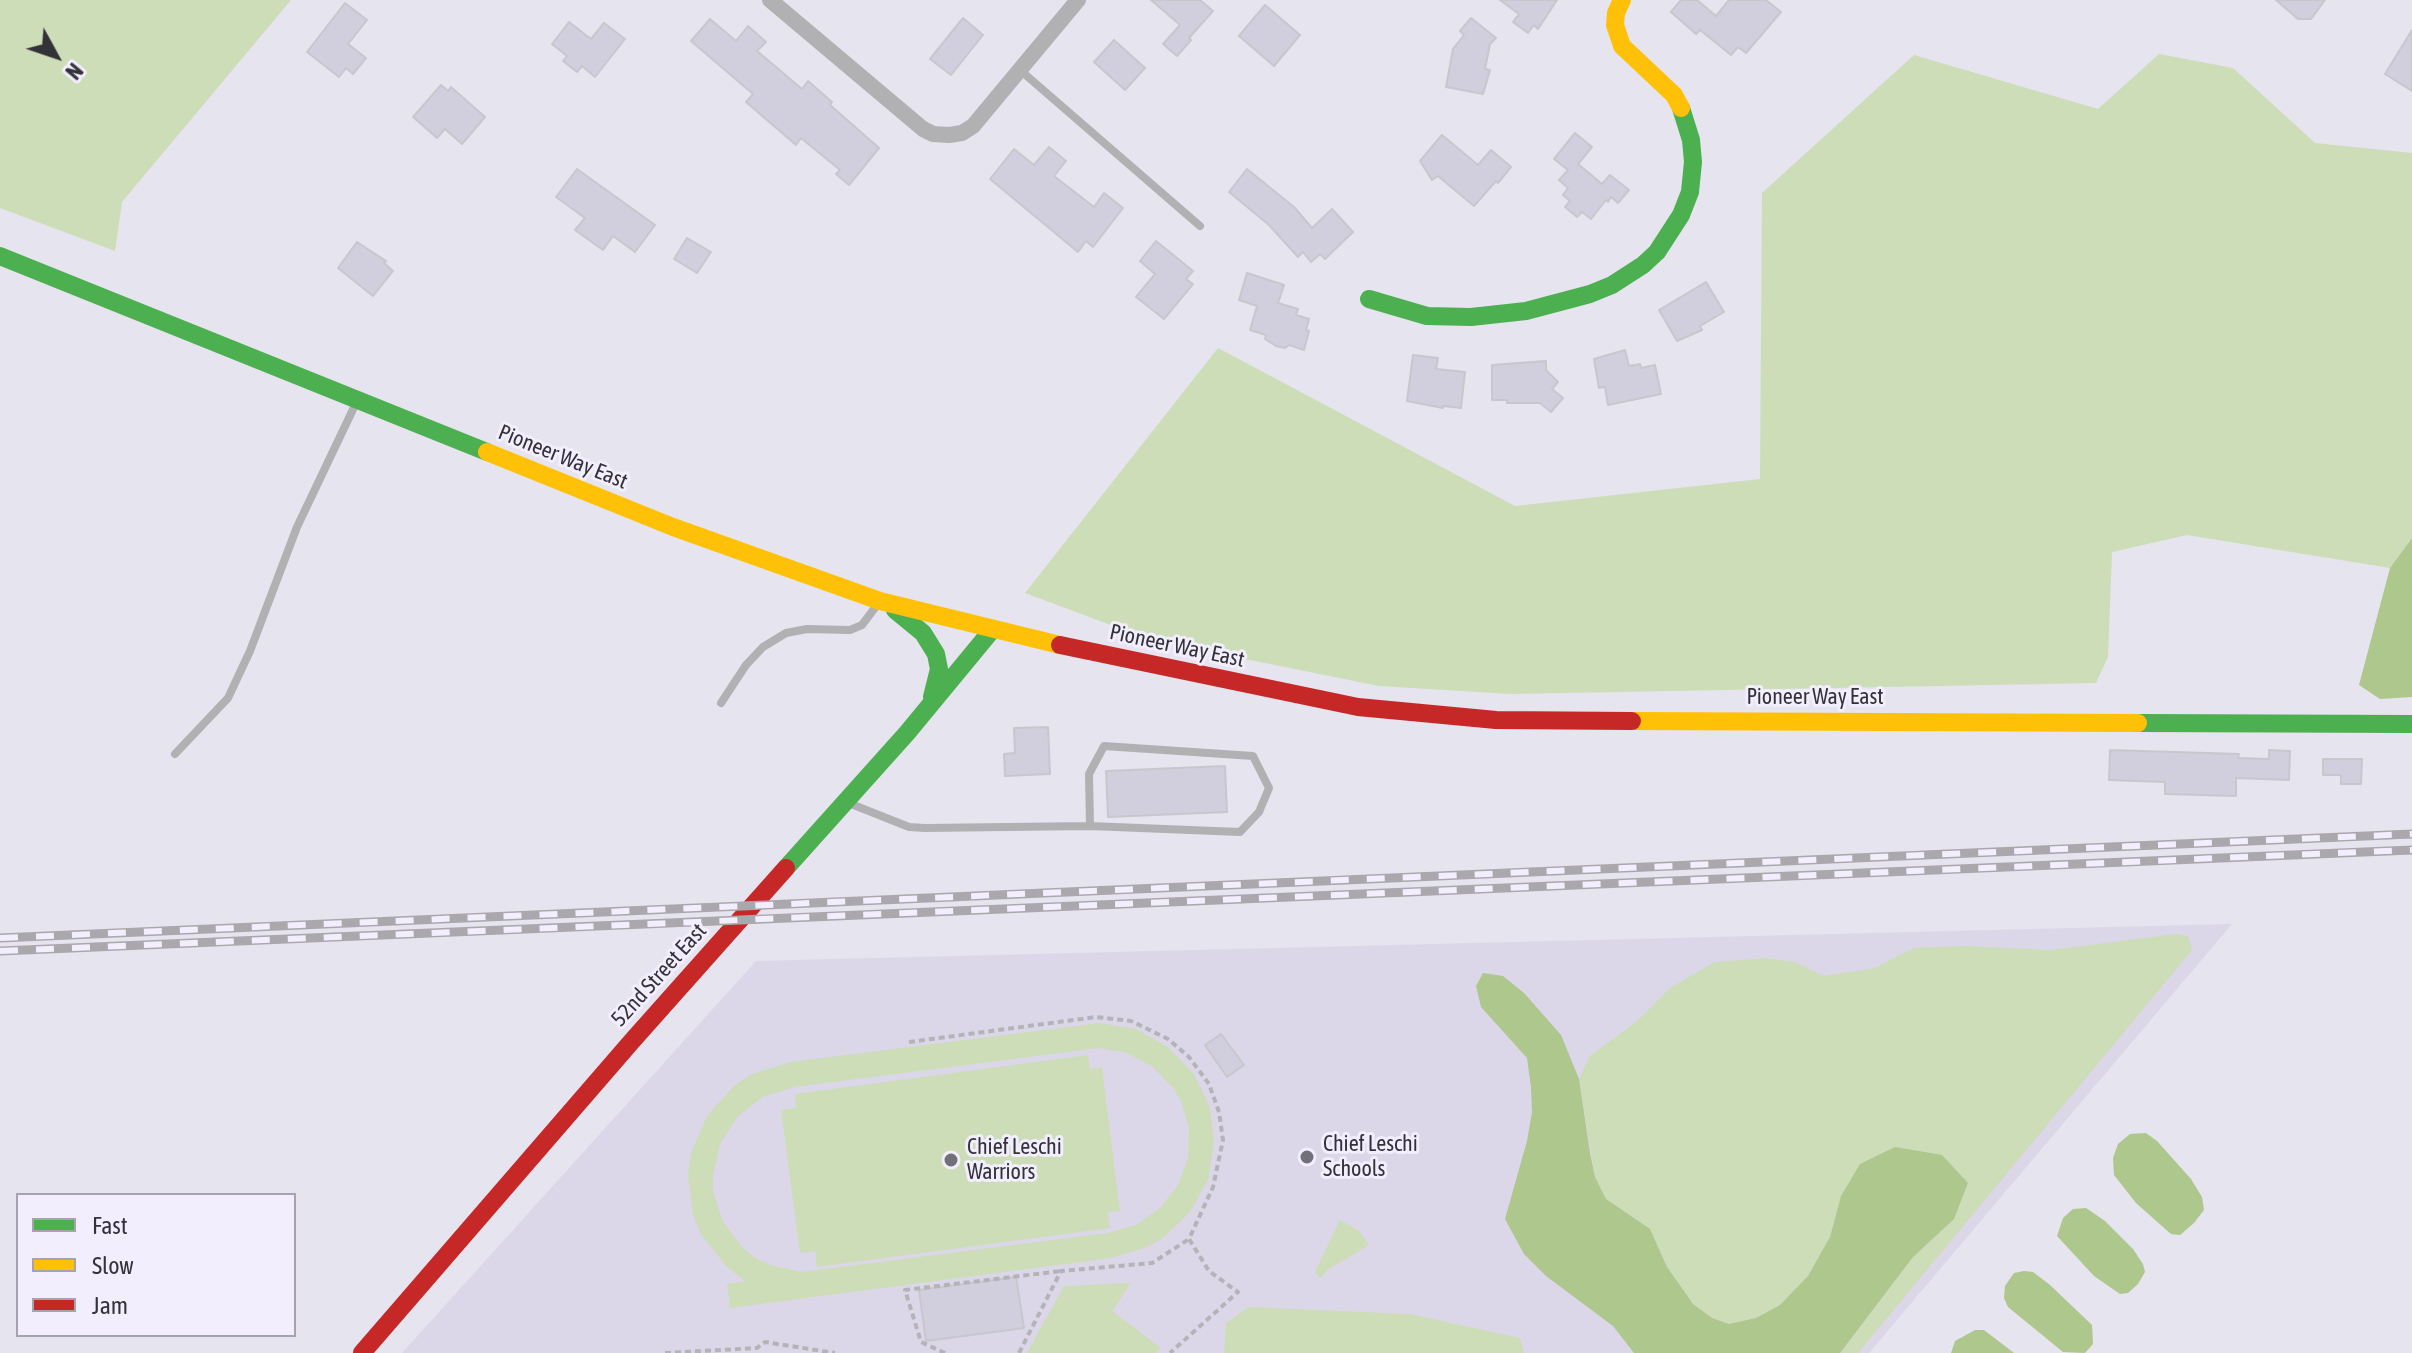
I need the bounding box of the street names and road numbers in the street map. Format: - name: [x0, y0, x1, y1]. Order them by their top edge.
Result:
- street label: Pioneer Way East: [495, 419, 631, 495]
- street label: Pioneer Way East: [1107, 619, 1247, 673]
- street label: Pioneer Way East: [1746, 684, 1884, 710]
- street label: 52nd Street East: [606, 918, 712, 1032]

